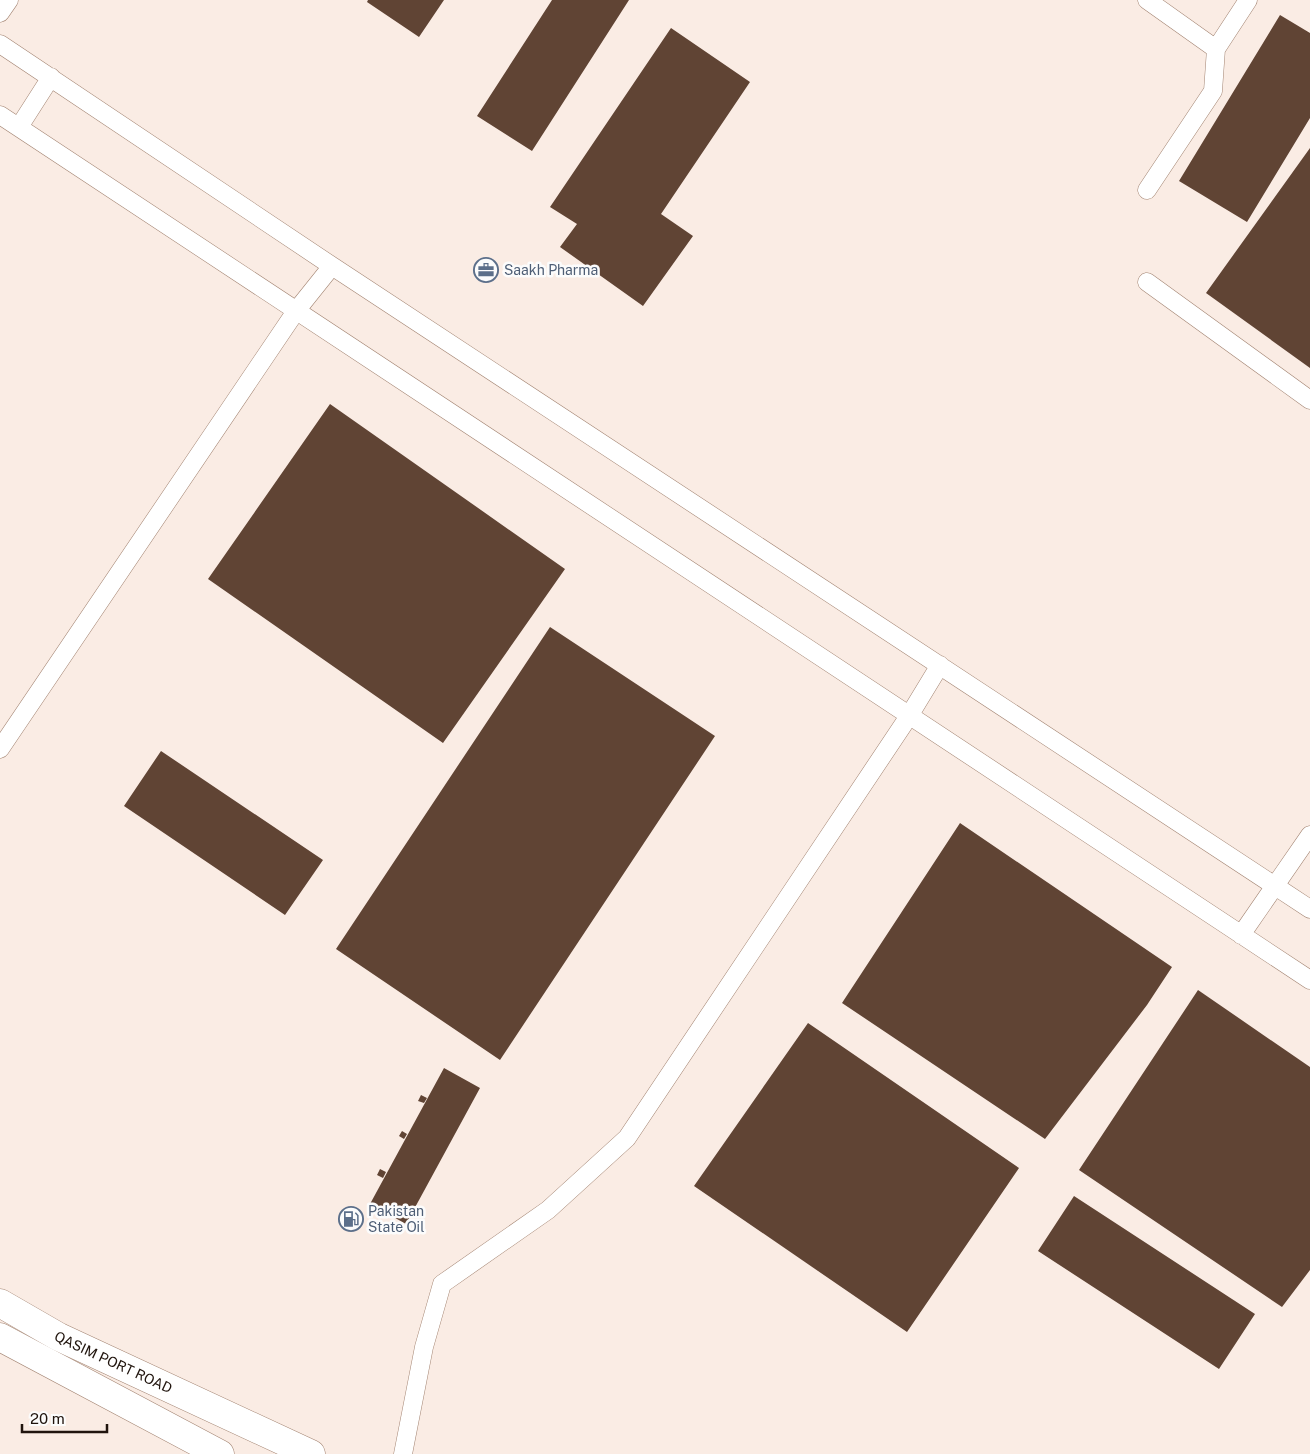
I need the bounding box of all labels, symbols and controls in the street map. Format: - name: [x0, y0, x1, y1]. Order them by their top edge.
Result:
- office icon: Saakh Pharma: [473, 257, 499, 283]
- place label: Saakh Pharma: [504, 262, 598, 278]
- place label: Pakistan State Oil: [368, 1203, 424, 1235]
- fuel station icon: Pakistan State Oil: [338, 1206, 364, 1232]
- street label: QASIM PORT ROAD: [52, 1328, 175, 1396]
- scale bar: [22, 1402, 108, 1434]
- text: 20 m: [30, 1410, 65, 1427]

